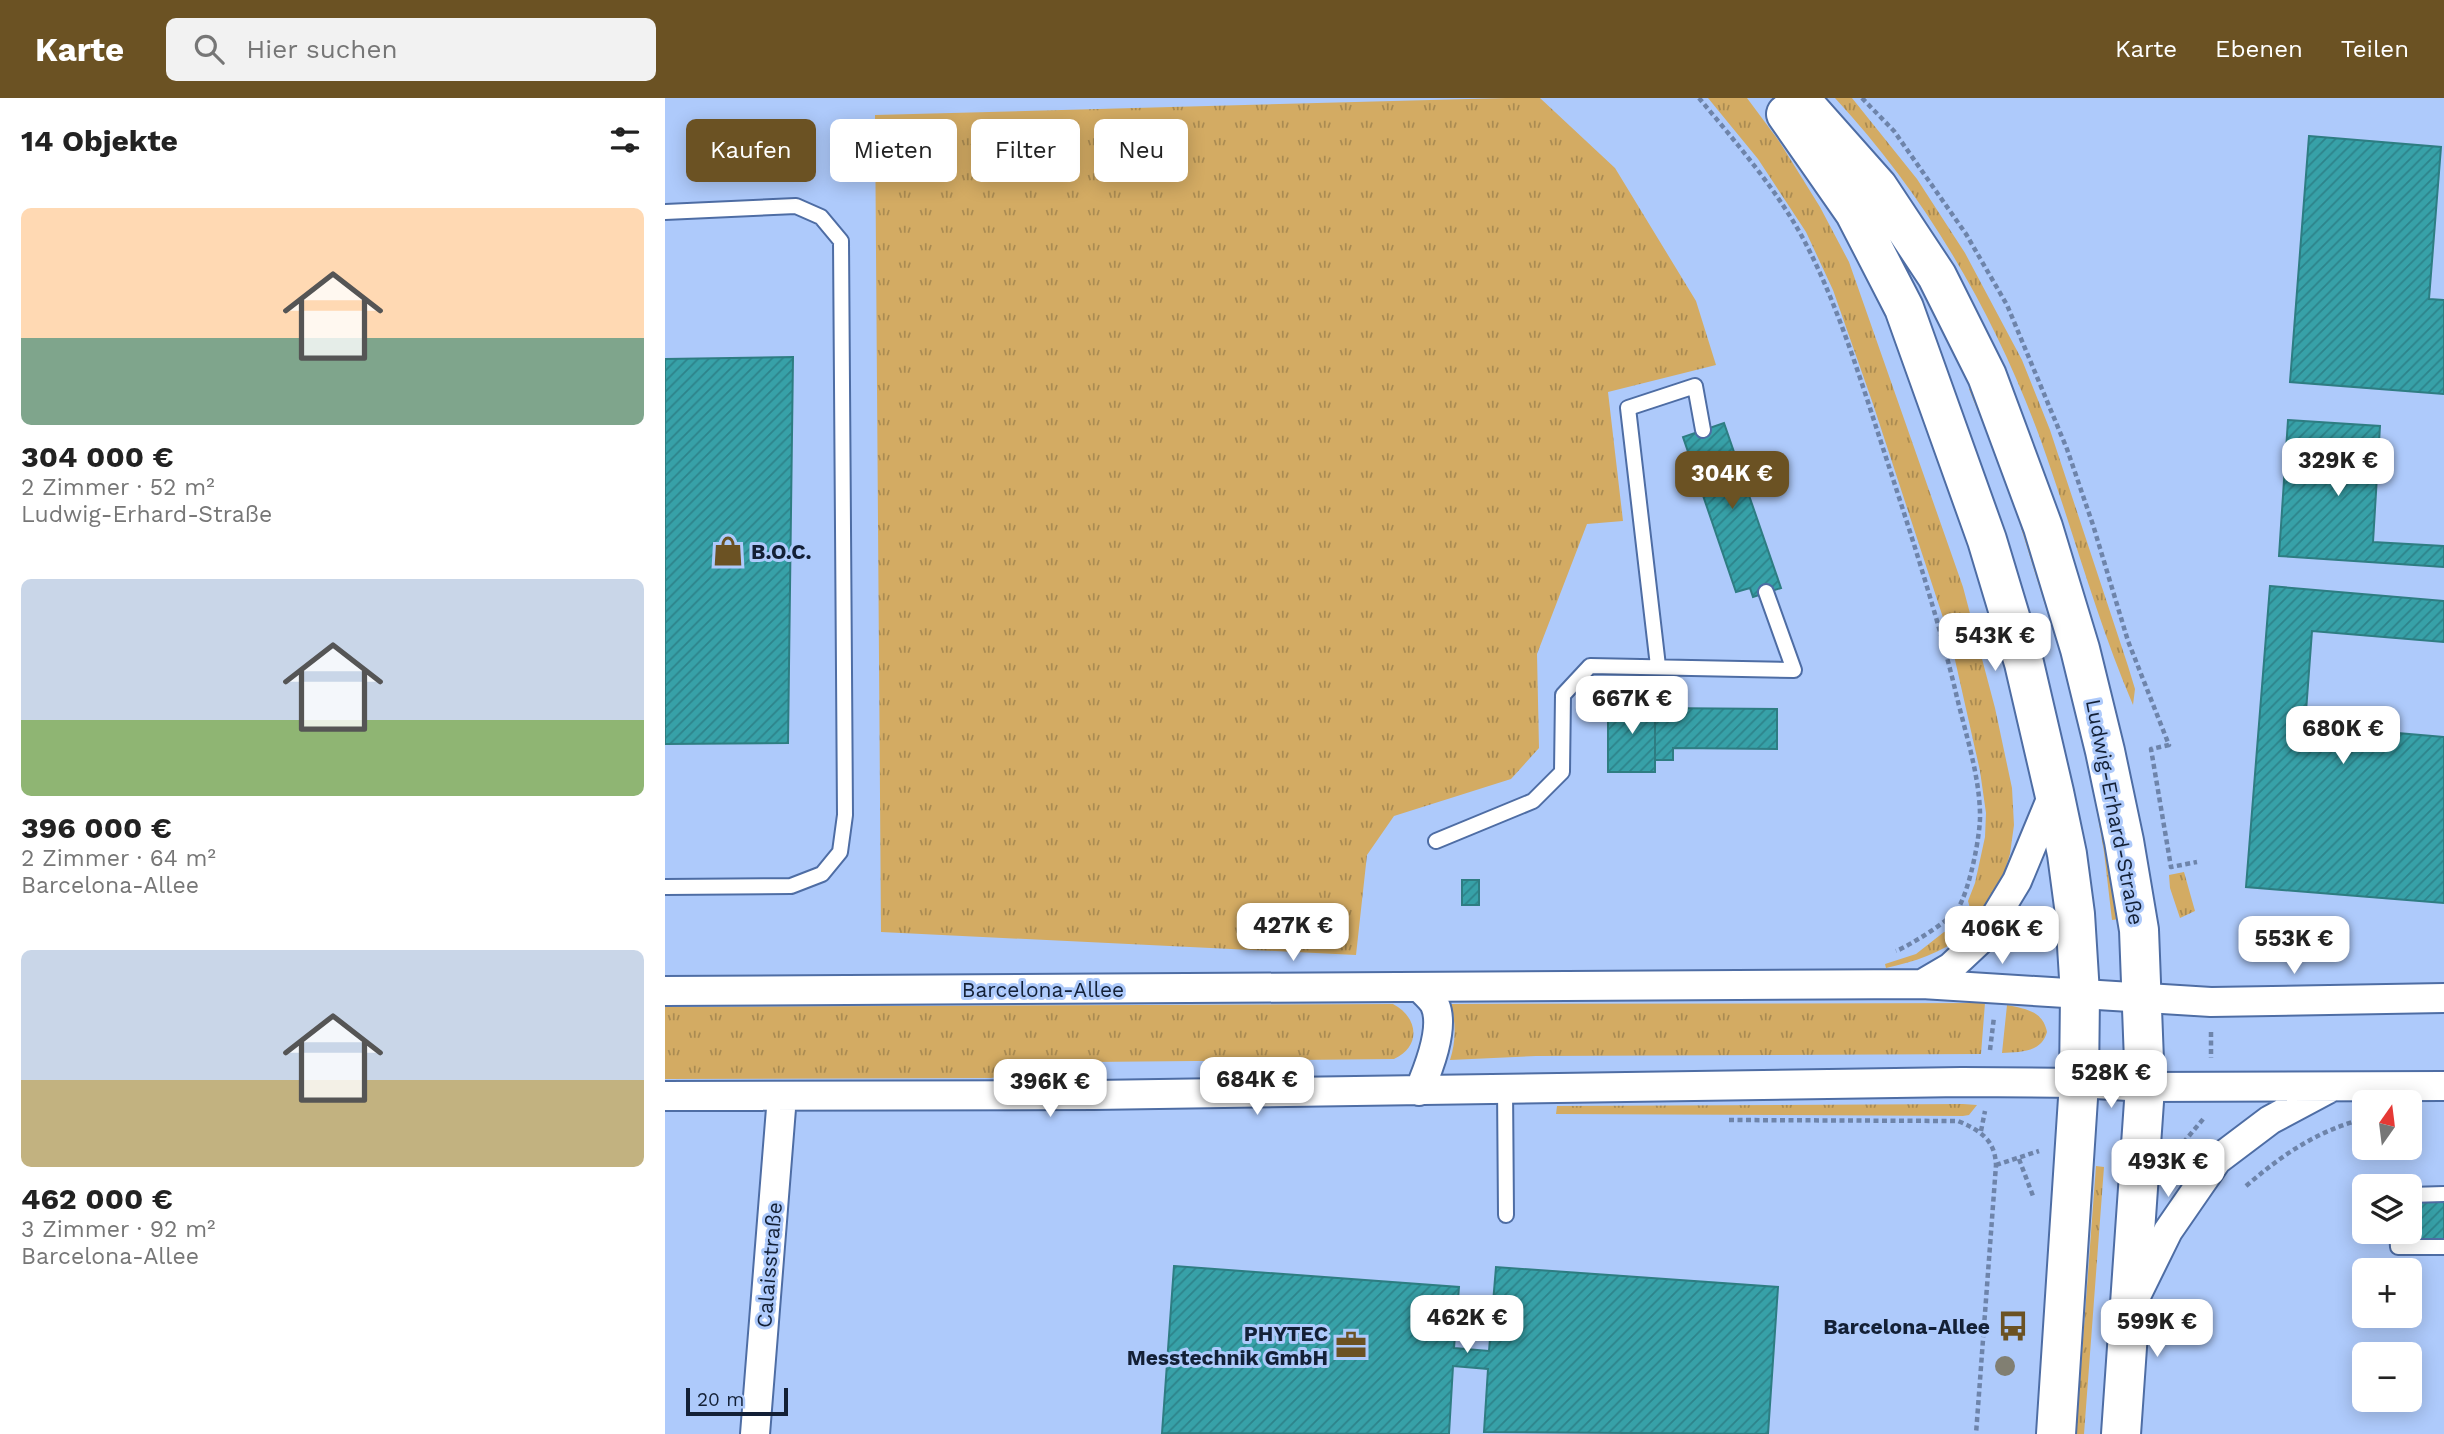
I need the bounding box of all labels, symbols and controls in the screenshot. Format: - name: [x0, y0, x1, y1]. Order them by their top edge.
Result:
- search box: [166, 18, 656, 81]
- text: Karte: [35, 30, 124, 69]
- icon: search: [190, 30, 228, 68]
- text: Hier suchen: [246, 34, 398, 64]
- text: Karte: [2115, 35, 2177, 63]
- text: Ebenen: [2215, 35, 2303, 63]
- text: Teilen: [2341, 35, 2409, 63]
- chip: Kaufen: [686, 119, 816, 182]
- chip: Mieten: [830, 119, 957, 182]
- chip: Filter: [971, 119, 1080, 182]
- chip: Neu: [1094, 119, 1188, 182]
- icon: filters: [606, 121, 644, 159]
- text: 14 Objekte: [21, 123, 178, 158]
- icon: home: [270, 253, 396, 379]
- pin: 329K €: [2281, 438, 2395, 498]
- text: 304 000 €: [21, 439, 174, 474]
- text: 329K €: [2298, 447, 2378, 474]
- pin: 304K €: [1675, 452, 1789, 511]
- text: 304K €: [1691, 460, 1773, 487]
- text: 2 Zimmer · 52 m²: [21, 474, 215, 501]
- text: Ludwig-Erhard-Straße: [21, 501, 272, 528]
- shop icon: B.O.C.: [711, 534, 745, 568]
- place label: B.O.C.: [751, 539, 812, 564]
- pin: 543K €: [1938, 614, 2052, 673]
- text: 543K €: [1955, 622, 2035, 649]
- icon: home: [270, 624, 396, 750]
- pin: 667K €: [1575, 676, 1689, 736]
- text: 667K €: [1592, 685, 1672, 712]
- street label: Ludwig-Erhard-Straße: [2081, 697, 2149, 927]
- pin: 680K €: [2286, 706, 2400, 766]
- text: 680K €: [2302, 715, 2384, 742]
- text: 396 000 €: [21, 810, 172, 845]
- text: 2 Zimmer · 64 m²: [21, 845, 216, 872]
- text: Barcelona-Allee: [21, 872, 199, 899]
- pin: 427K €: [1236, 904, 1350, 963]
- pin: 406K €: [1945, 906, 2059, 966]
- text: 427K €: [1253, 912, 1333, 939]
- text: 406K €: [1961, 915, 2043, 942]
- pin: 553K €: [2237, 916, 2351, 976]
- text: 553K €: [2254, 925, 2334, 952]
- street label: Barcelona-Allee: [962, 977, 1124, 1002]
- icon: home: [270, 995, 396, 1121]
- pin: 528K €: [2054, 1051, 2168, 1110]
- pin: 684K €: [1200, 1058, 1314, 1117]
- text: 528K €: [2071, 1059, 2151, 1086]
- pin: 396K €: [993, 1060, 1107, 1119]
- text: 684K €: [1216, 1066, 1298, 1093]
- text: 396K €: [1010, 1068, 1090, 1095]
- north arrow: [2352, 1090, 2422, 1160]
- map controls: [2352, 1090, 2422, 1412]
- pin: 493K €: [2111, 1140, 2225, 1199]
- text: 493K €: [2127, 1148, 2209, 1175]
- button: layers: [2352, 1174, 2422, 1244]
- text: 462 000 €: [21, 1181, 173, 1216]
- street label: Calaisstraße: [751, 1201, 787, 1329]
- text: 3 Zimmer · 92 m²: [21, 1216, 215, 1243]
- text: Barcelona-Allee: [21, 1243, 199, 1270]
- button: +: [2352, 1258, 2422, 1328]
- pin: 462K €: [1410, 1296, 1524, 1355]
- pin: 599K €: [2100, 1300, 2214, 1359]
- text: 462K €: [1426, 1304, 1508, 1331]
- text: 599K €: [2117, 1308, 2197, 1335]
- bus stop icon: Barcelona-Allee: [1996, 1309, 2030, 1343]
- place label: Barcelona-Allee: [1823, 1314, 1990, 1339]
- place label: PHYTEC Messtechnik GmbH: [1127, 1321, 1328, 1370]
- office icon: PHYTEC Messtechnik GmbH: [1334, 1328, 1368, 1362]
- button: −: [2352, 1342, 2422, 1412]
- scale bar: [686, 1385, 787, 1417]
- text: 20 m: [697, 1388, 744, 1411]

